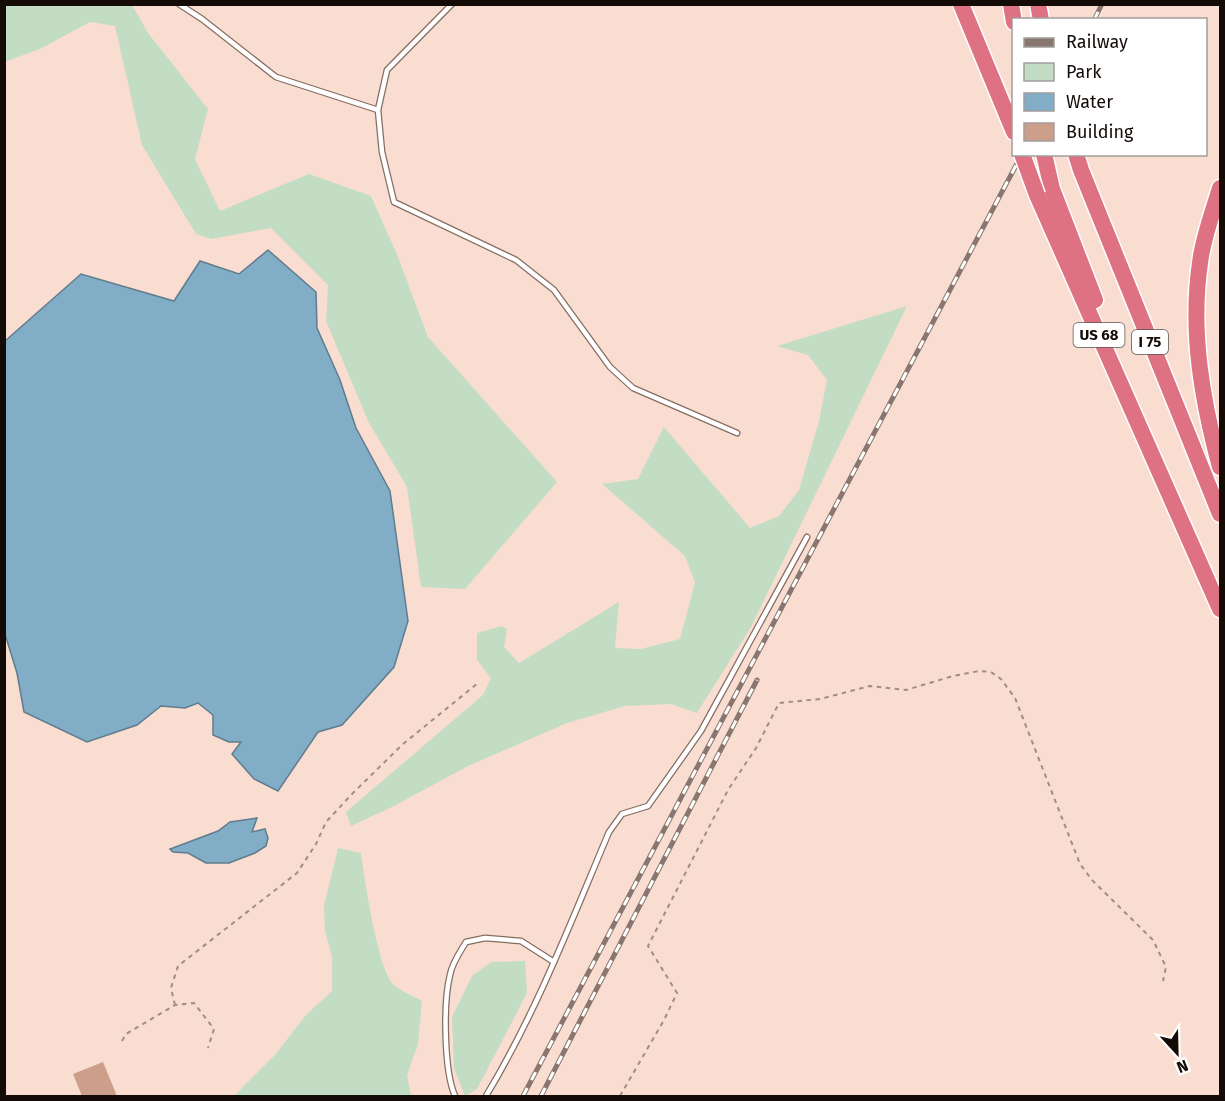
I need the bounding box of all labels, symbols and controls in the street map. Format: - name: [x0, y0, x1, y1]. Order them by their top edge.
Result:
- legend: [1012, 18, 1207, 156]
- text: Railway: [1066, 31, 1128, 53]
- text: Park: [1066, 61, 1102, 83]
- text: Water: [1066, 91, 1113, 113]
- text: Building: [1066, 121, 1134, 143]
- road number: US 68: [1074, 323, 1124, 347]
- road number: I 75: [1132, 330, 1168, 354]
- north arrow: [1147, 1023, 1207, 1083]
- text: N: [1174, 1056, 1191, 1077]

